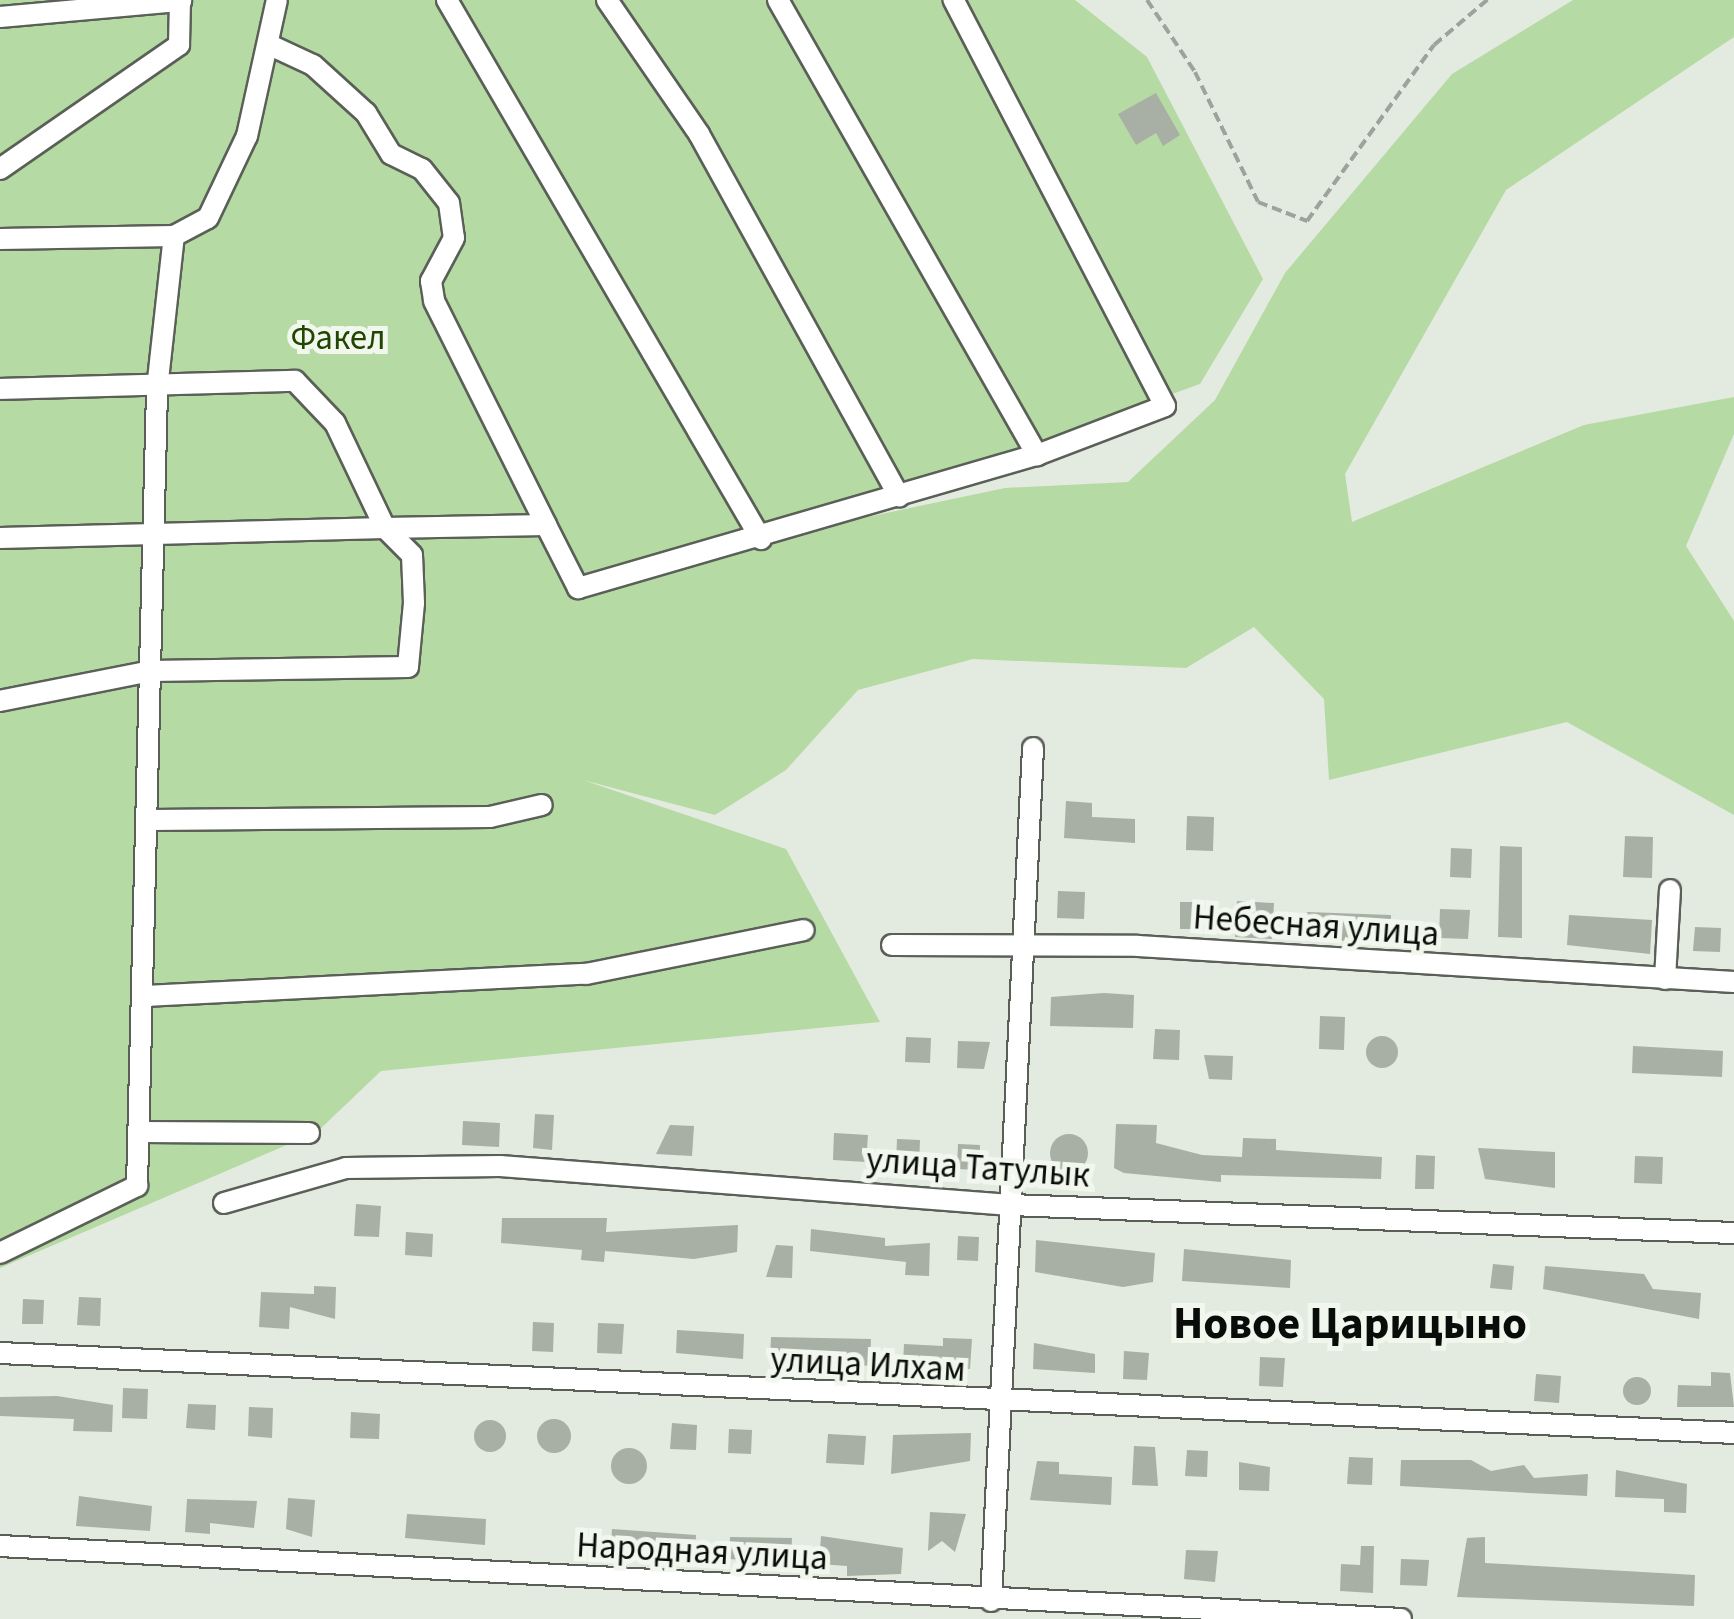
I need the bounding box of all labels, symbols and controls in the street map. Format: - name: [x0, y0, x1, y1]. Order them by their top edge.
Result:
- park label: Факел: [290, 317, 386, 359]
- street label: Небесная улица: [1192, 896, 1440, 956]
- street label: улица Татулык: [865, 1139, 1091, 1197]
- district label: Новое Царицыно: [1173, 1298, 1527, 1352]
- street label: улица Илхам: [769, 1339, 967, 1391]
- street label: Народная улица: [575, 1524, 829, 1580]

